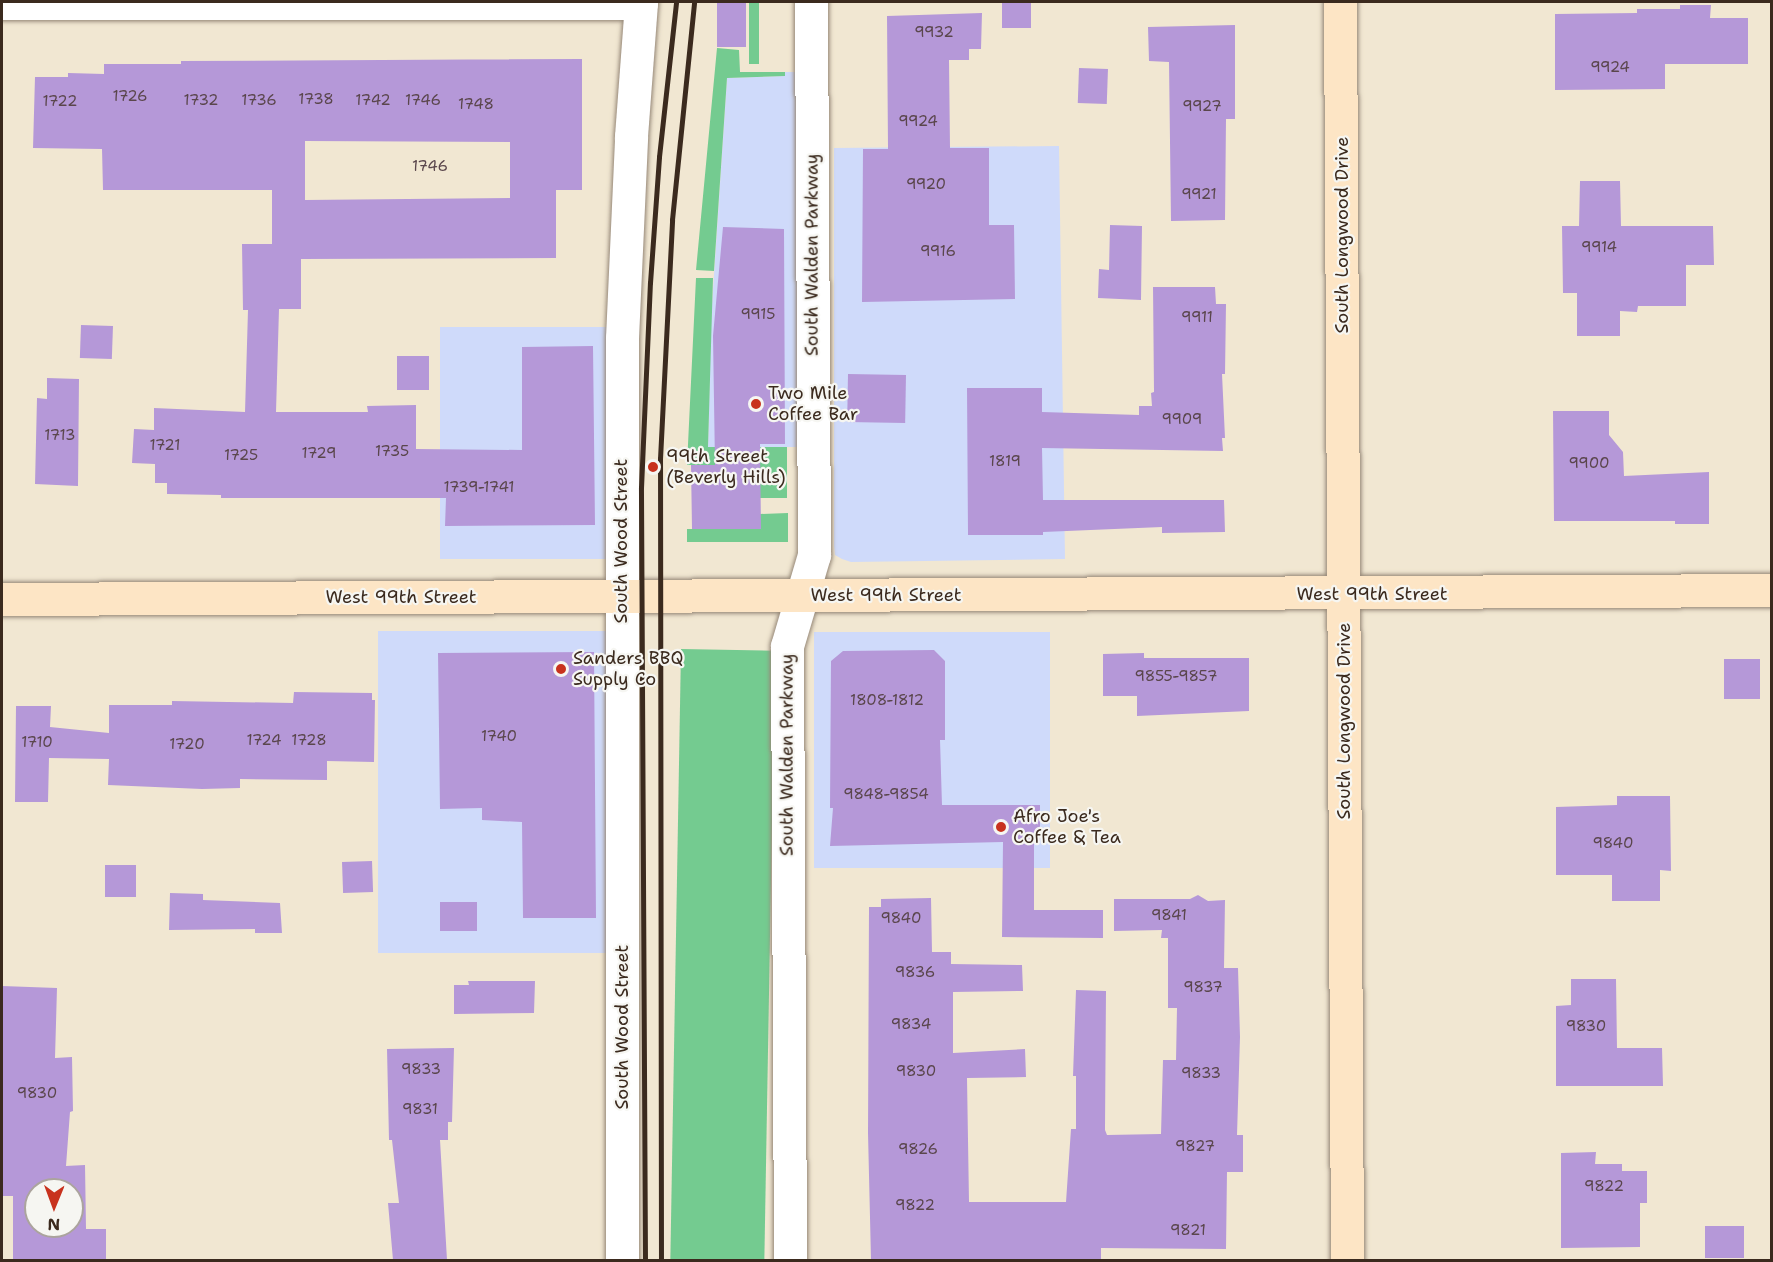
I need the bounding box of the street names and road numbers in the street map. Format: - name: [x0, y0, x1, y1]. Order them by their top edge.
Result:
- street label: South Longwood Drive: [1331, 137, 1353, 333]
- street label: South Walden Parkway: [801, 154, 823, 356]
- street label: South Wood Street: [610, 459, 632, 623]
- street label: West 99th Street: [1296, 583, 1448, 605]
- street label: West 99th Street: [810, 584, 962, 606]
- street label: West 99th Street: [325, 586, 477, 608]
- street label: South Longwood Drive: [1333, 623, 1355, 819]
- street label: South Walden Parkway: [776, 654, 798, 856]
- street label: South Wood Street: [611, 945, 633, 1109]

